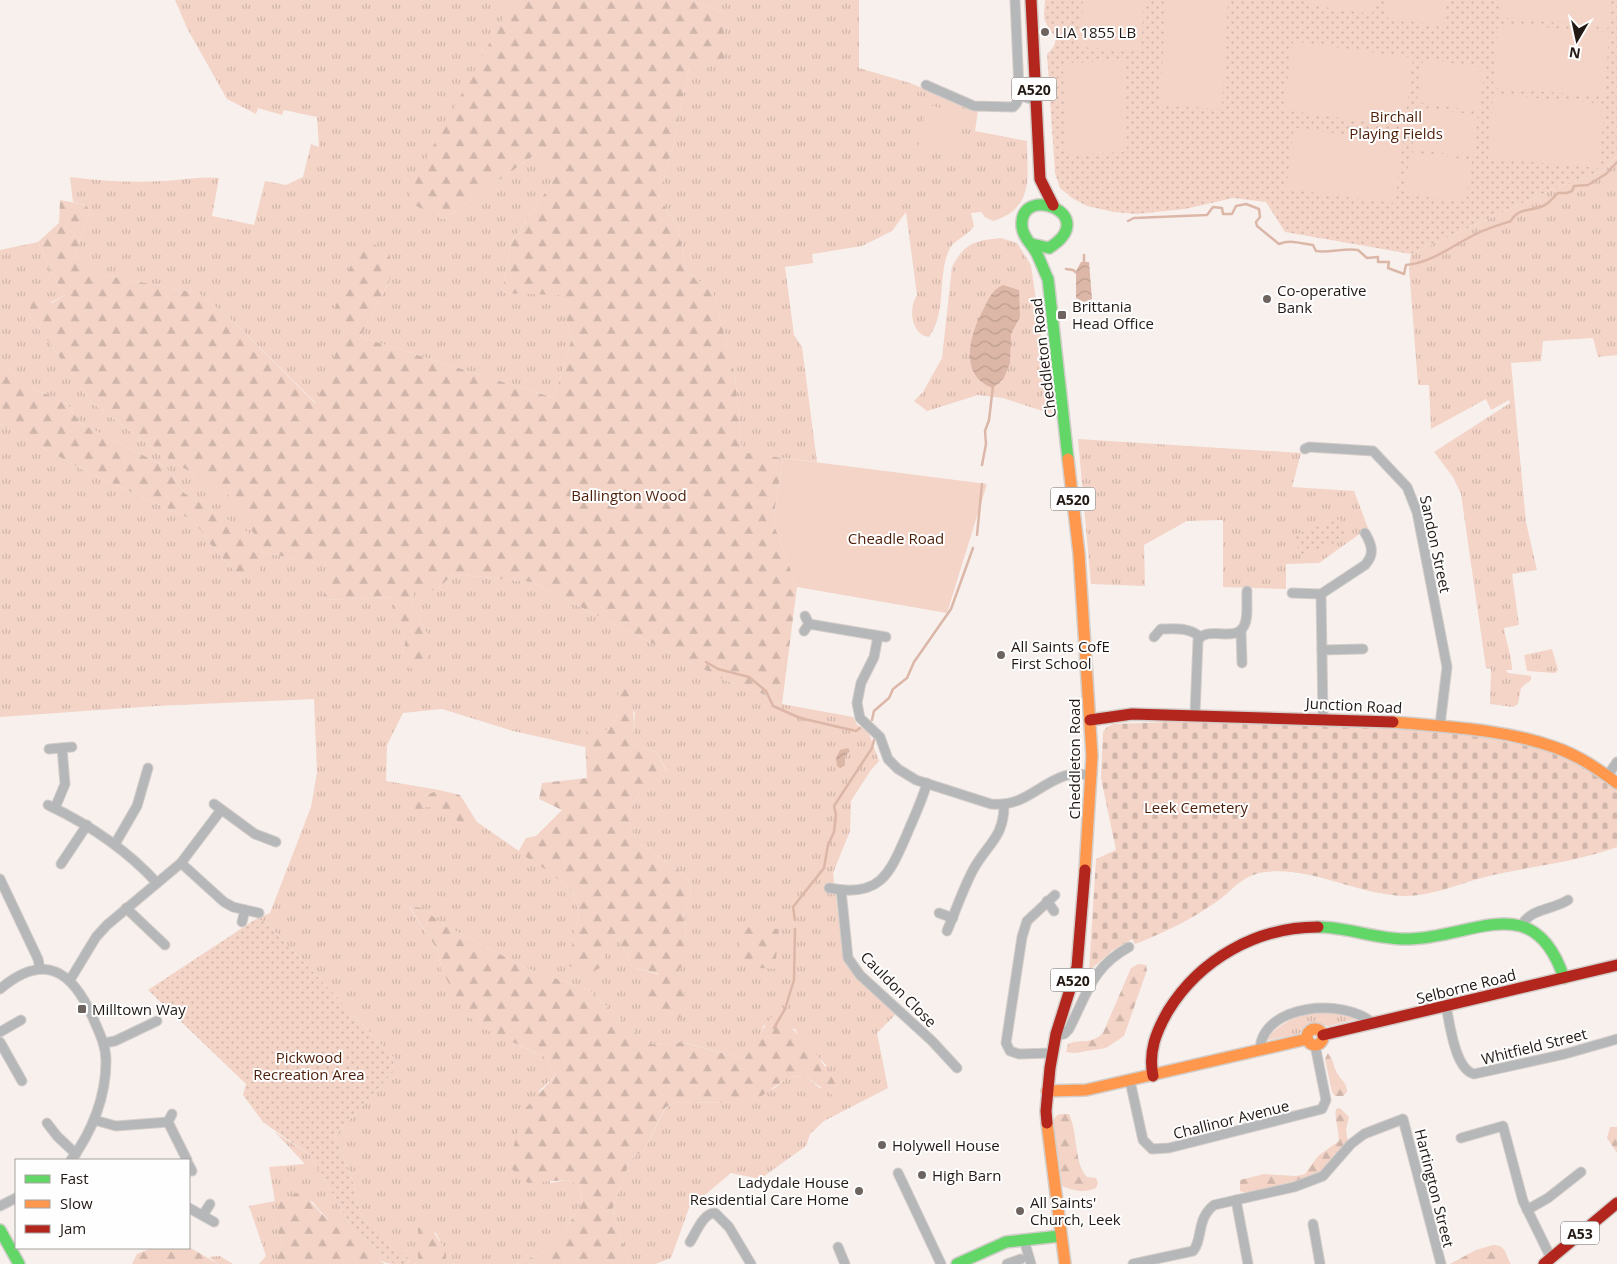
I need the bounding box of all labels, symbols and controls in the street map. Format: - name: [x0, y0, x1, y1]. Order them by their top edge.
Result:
- north arrow: [1552, 15, 1602, 65]
- place label: LIA 1855 LB: [1055, 22, 1136, 42]
- marker: LIA 1855 LB: [1039, 26, 1051, 38]
- text: N: [1568, 43, 1582, 64]
- road number: A520: [1012, 78, 1056, 100]
- park label: Birchall Playing Fields: [1349, 106, 1443, 143]
- place label: Co-operative Bank: [1277, 280, 1366, 317]
- marker: Co-operative Bank: [1261, 293, 1273, 305]
- place label: Brittania Head Office: [1072, 296, 1154, 333]
- street label: Cheddleton Road: [1026, 297, 1060, 419]
- marker: Brittania Head Office: [1056, 309, 1068, 321]
- park label: Ballington Wood: [571, 485, 687, 505]
- road number: A520: [1050, 488, 1096, 510]
- street label: Sandon Street: [1416, 494, 1456, 594]
- park label: Cheadle Road: [848, 528, 944, 548]
- place label: All Saints CofE First School: [1011, 636, 1110, 673]
- marker: All Saints CofE First School: [995, 649, 1007, 661]
- street label: Junction Road: [1303, 692, 1403, 718]
- street label: Cheddleton Road: [1064, 699, 1084, 819]
- park label: Leek Cemetery: [1144, 797, 1249, 817]
- street label: Cauldon Close: [857, 947, 941, 1031]
- street label: Selborne Road: [1414, 964, 1518, 1008]
- road number: A520: [1050, 968, 1096, 992]
- place label: Milltown Way: [92, 999, 186, 1019]
- marker: Milltown Way: [76, 1003, 88, 1015]
- street label: Whitfield Street: [1479, 1023, 1589, 1069]
- park label: Pickwood Recreation Area: [253, 1047, 365, 1084]
- street label: Challinor Avenue: [1171, 1095, 1291, 1143]
- street label: Hartington Street: [1411, 1127, 1459, 1249]
- place label: Holywell House: [892, 1135, 1000, 1155]
- marker: Holywell House: [876, 1139, 888, 1151]
- legend: [15, 1159, 190, 1249]
- place label: High Barn: [932, 1165, 1001, 1185]
- text: Fast: [60, 1168, 89, 1188]
- marker: High Barn: [916, 1169, 928, 1181]
- place label: Ladydale House Residential Care Home: [690, 1172, 849, 1209]
- marker: Ladydale House Residential Care Home: [853, 1185, 865, 1197]
- place label: All Saints' Church, Leek: [1030, 1192, 1121, 1229]
- text: Slow: [60, 1193, 93, 1213]
- marker: All Saints' Church, Leek: [1014, 1205, 1026, 1217]
- text: Jam: [58, 1218, 86, 1238]
- road number: A53: [1561, 1222, 1599, 1244]

